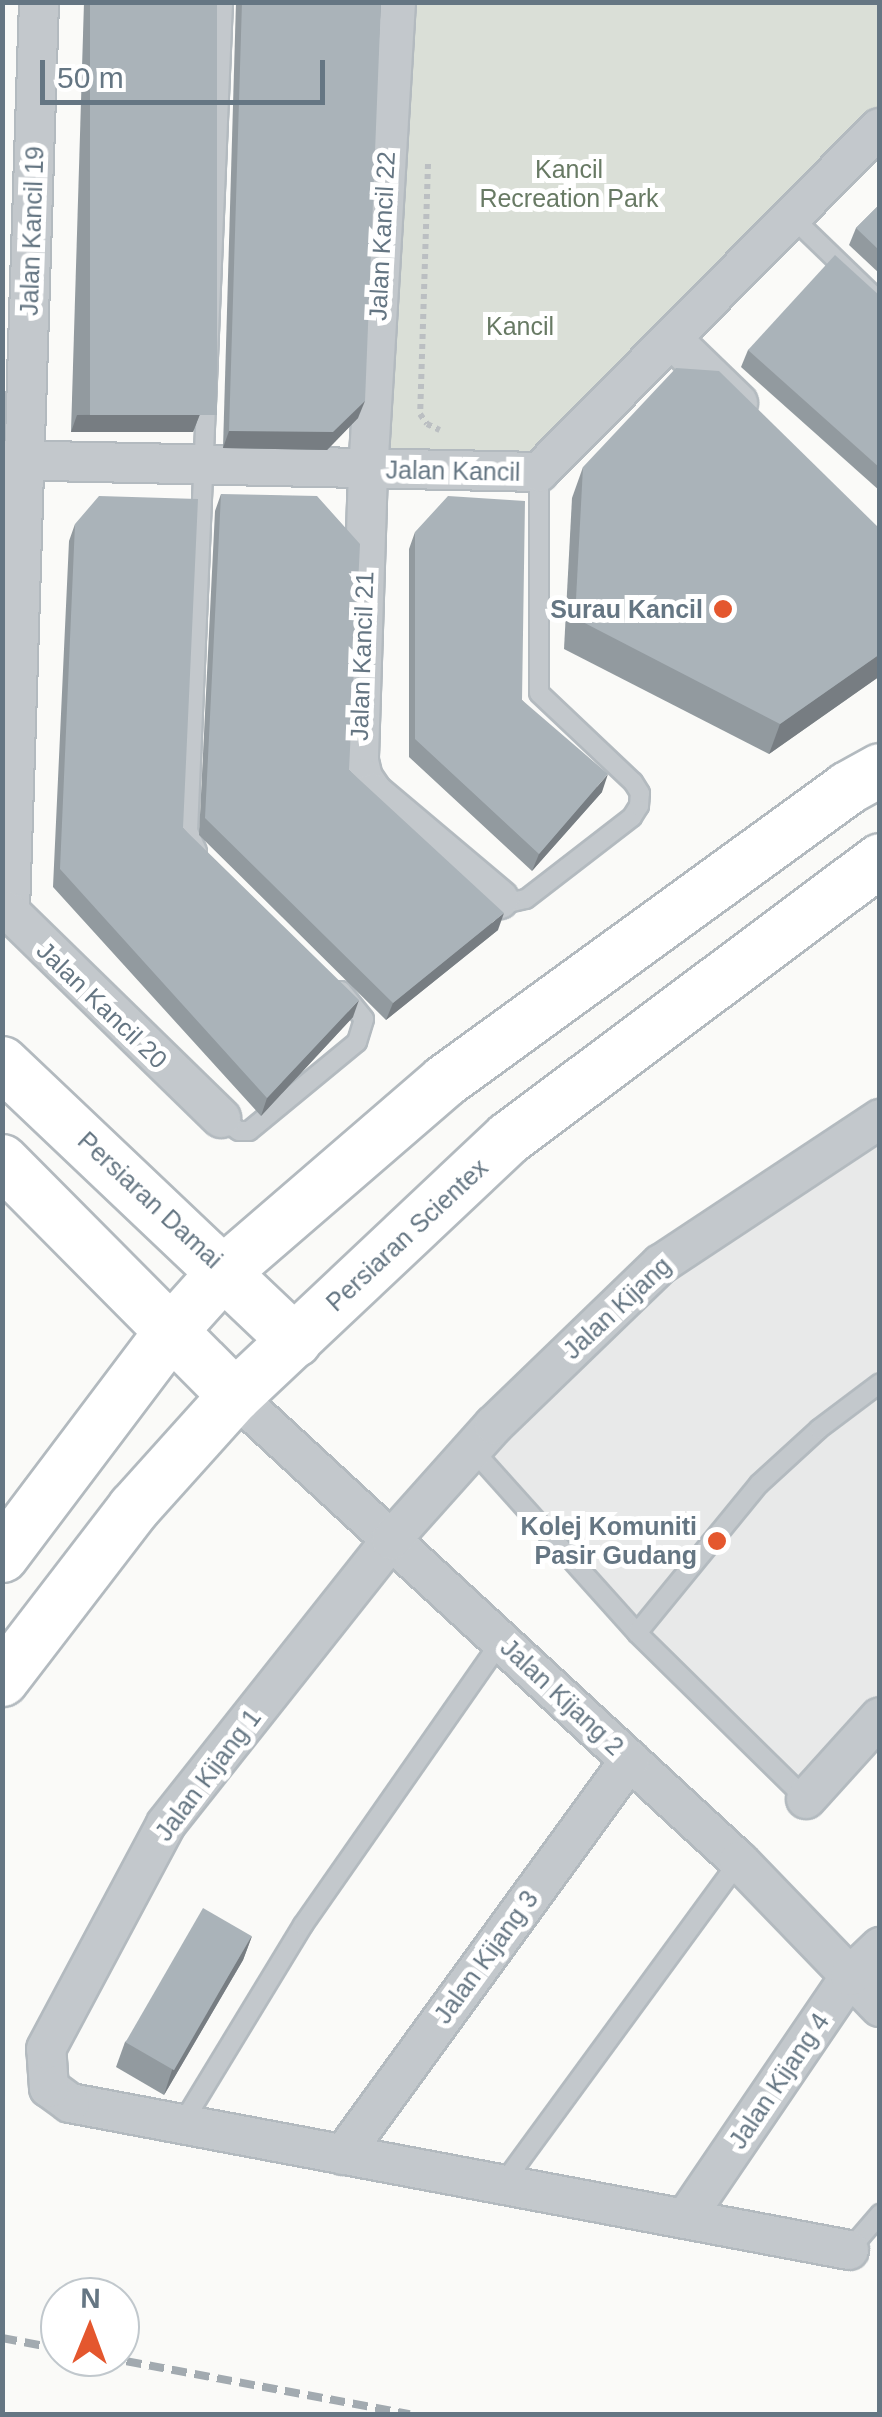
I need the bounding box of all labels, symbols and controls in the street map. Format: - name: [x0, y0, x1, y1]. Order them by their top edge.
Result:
- scale bar: [45, 40, 330, 102]
- text: 50 m: [57, 61, 124, 94]
- street label: Jalan Kancil 19: [14, 146, 50, 316]
- street label: Jalan Kancil 22: [363, 151, 401, 321]
- park label: Kancil Recreation Park: [479, 155, 659, 214]
- park label: Kancil: [486, 311, 554, 341]
- street label: Jalan Kancil: [385, 455, 521, 487]
- street label: Jalan Kancil 21: [344, 571, 380, 741]
- place label: Surau Kancil: [550, 594, 703, 624]
- marker: Surau Kancil: [712, 598, 734, 620]
- street label: Jalan Kancil 20: [31, 935, 173, 1075]
- street label: Persiaran Damai: [72, 1126, 228, 1274]
- street label: Persiaran Scientex: [320, 1152, 494, 1318]
- street label: Jalan Kijang: [557, 1251, 677, 1365]
- place label: Kolej Komuniti Pasir Gudang: [521, 1512, 697, 1571]
- marker: Kolej Komuniti Pasir Gudang: [706, 1530, 728, 1552]
- street label: Jalan Kijang 2: [494, 1632, 630, 1762]
- street label: Jalan Kijang 1: [149, 1703, 267, 1847]
- street label: Jalan Kijang 3: [428, 1885, 544, 2029]
- street label: Jalan Kijang 4: [723, 2008, 835, 2154]
- north arrow: [40, 2277, 140, 2377]
- text: N: [80, 2283, 101, 2314]

